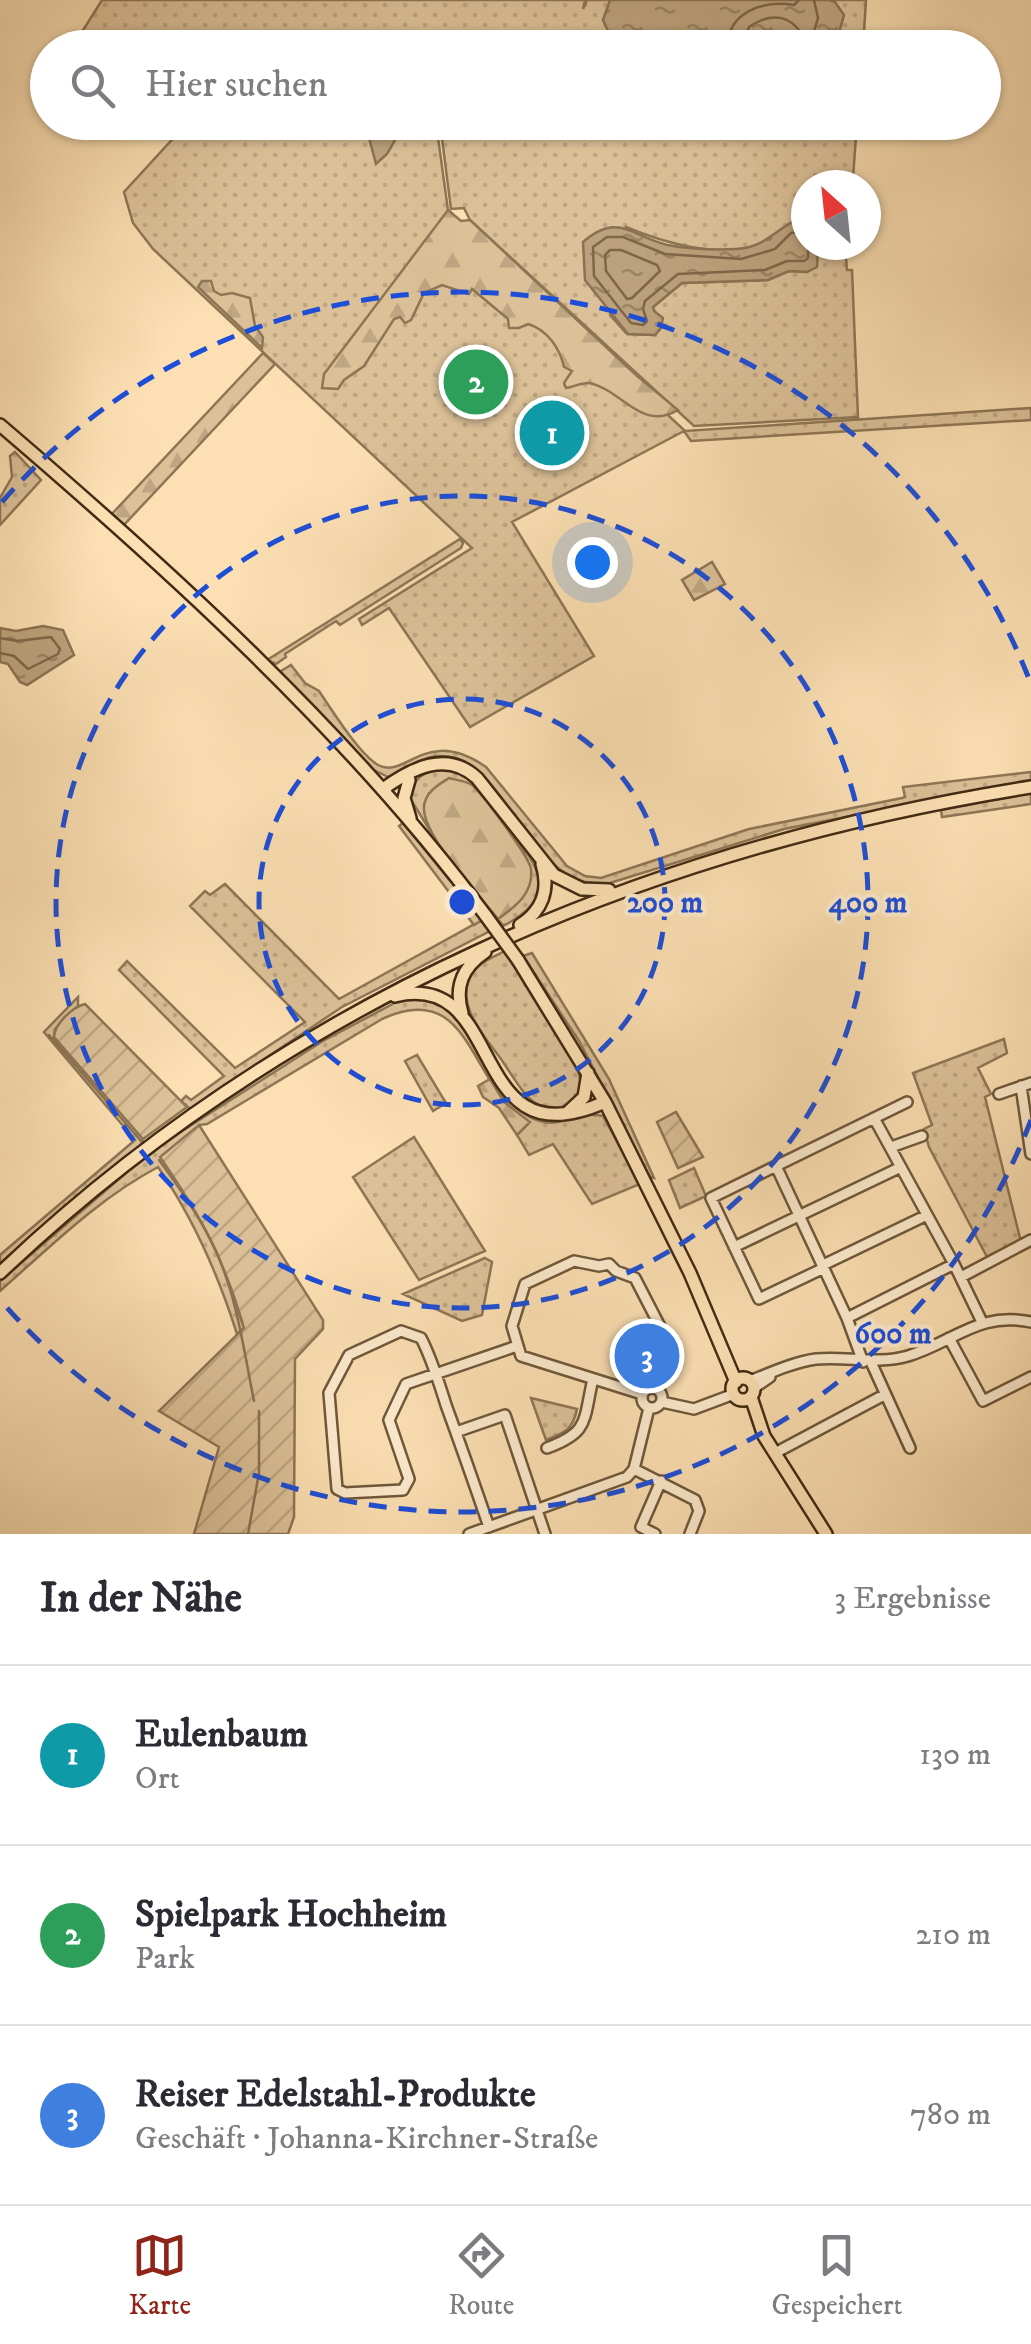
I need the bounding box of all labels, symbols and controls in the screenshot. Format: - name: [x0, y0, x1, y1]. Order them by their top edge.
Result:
- search box: [30, 30, 1001, 140]
- icon: search: [65, 58, 120, 113]
- text: Hier suchen: [145, 61, 328, 109]
- north arrow: [791, 170, 881, 260]
- pin: 2: [444, 344, 508, 420]
- pin: 1: [520, 396, 584, 470]
- your location: [567, 537, 618, 588]
- centre of rings: [444, 884, 480, 920]
- text: 200 m: [627, 885, 703, 922]
- text: 400 m: [829, 885, 908, 922]
- text: 600 m: [855, 1316, 932, 1353]
- pin: 3: [614, 1318, 680, 1394]
- text: In der Nähe: [40, 1573, 242, 1625]
- text: 3 Ergebnisse: [834, 1579, 991, 1619]
- text: Eulenbaum: [135, 1711, 308, 1759]
- text: 1: [67, 1735, 78, 1775]
- text: 130 m: [919, 1735, 991, 1775]
- text: Ort: [135, 1759, 180, 1799]
- text: Spielpark Hochheim: [135, 1891, 447, 1939]
- text: 2: [65, 1915, 80, 1955]
- text: 210 m: [916, 1915, 991, 1955]
- text: Park: [135, 1939, 195, 1979]
- text: Reiser Edelstahl-Produkte: [135, 2071, 536, 2119]
- text: 3: [67, 2095, 78, 2135]
- text: 780 m: [910, 2095, 991, 2135]
- text: Geschäft · Johanna-Kirchner-Straße: [135, 2119, 598, 2159]
- tab: Karte: [129, 2228, 191, 2323]
- tab: Route: [448, 2228, 514, 2323]
- tab: Gespeichert: [771, 2228, 902, 2323]

